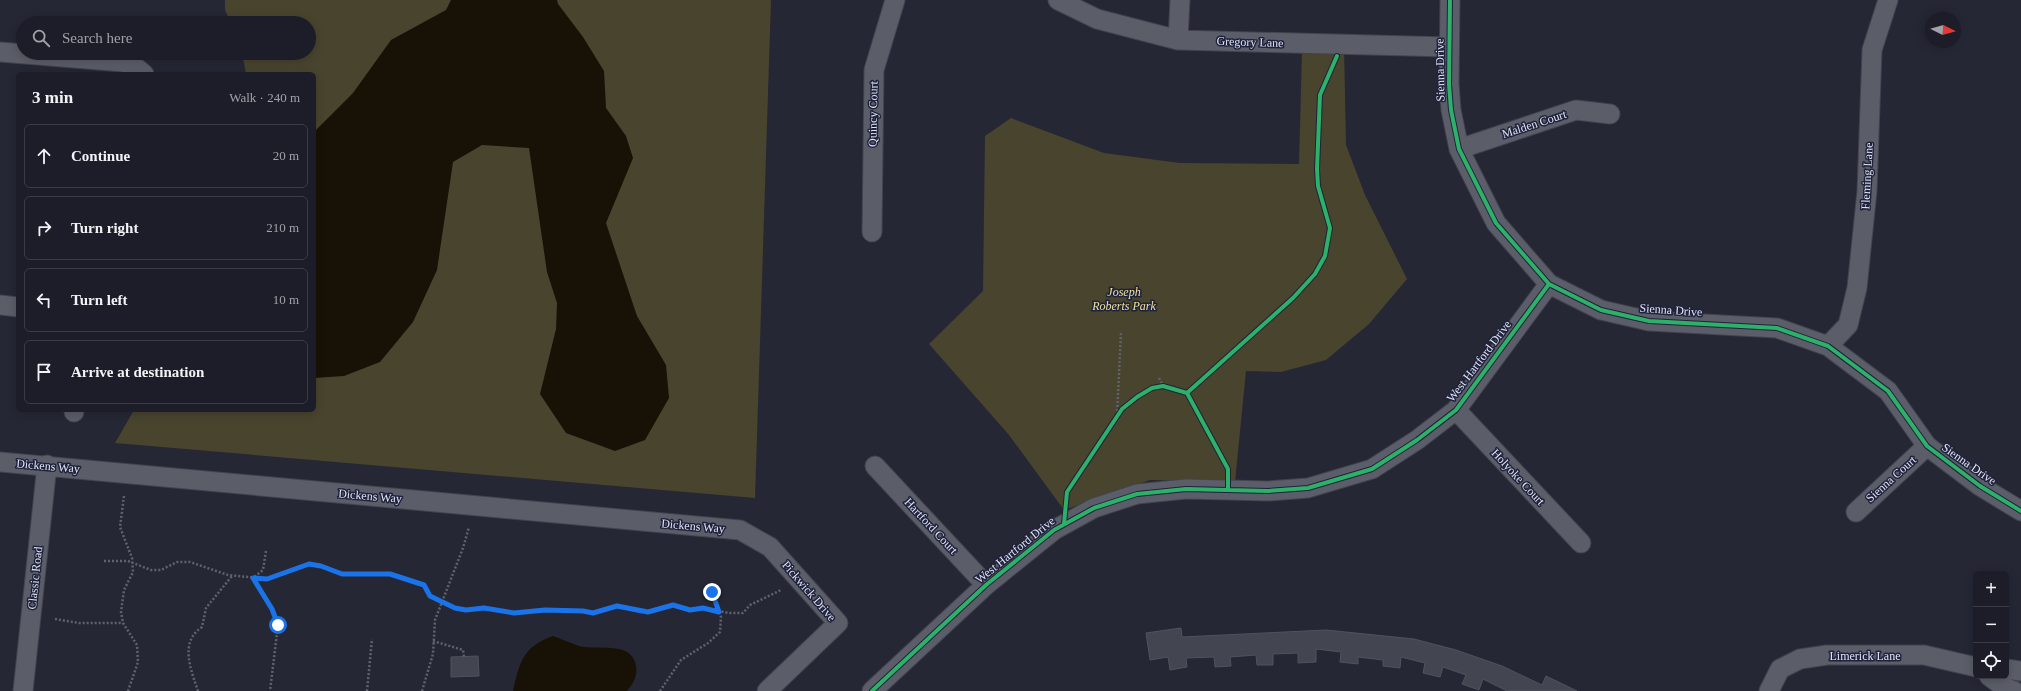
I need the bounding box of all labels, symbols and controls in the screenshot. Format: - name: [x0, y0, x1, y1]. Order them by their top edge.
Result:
- north arrow: [1925, 12, 1961, 48]
- search box: [16, 16, 316, 60]
- icon: search: [30, 27, 52, 49]
- text: Search here: [62, 30, 132, 46]
- street label: Gregory Lane: [1216, 34, 1284, 50]
- street label: Sienna Drive: [1432, 38, 1448, 102]
- street label: Quincy Court: [865, 80, 881, 147]
- text: 3 min: [32, 88, 73, 107]
- text: Walk · 240 m: [229, 90, 300, 105]
- street label: Malden Court: [1500, 107, 1569, 141]
- street label: Fleming Lane: [1858, 142, 1876, 210]
- icon: ahead: [33, 145, 55, 167]
- text: Continue: [71, 148, 130, 164]
- text: 20 m: [273, 148, 299, 163]
- icon: right: [33, 217, 55, 239]
- text: Turn right: [71, 220, 138, 236]
- text: 210 m: [266, 220, 299, 235]
- park label: Joseph Roberts Park: [1091, 285, 1157, 313]
- icon: left: [33, 289, 55, 311]
- text: Turn left: [71, 292, 128, 308]
- text: 10 m: [273, 292, 299, 307]
- street label: Sienna Drive: [1639, 301, 1703, 319]
- street label: West Hartford Drive: [1444, 318, 1514, 404]
- icon: arrive: [33, 361, 55, 383]
- text: Arrive at destination: [71, 364, 204, 380]
- street label: Sienna Drive: [1939, 440, 1999, 488]
- street label: Holyoke Court: [1488, 446, 1548, 508]
- street label: Sienna Court: [1863, 452, 1920, 505]
- street label: Dickens Way: [16, 456, 80, 476]
- street label: Dickens Way: [338, 486, 402, 506]
- street label: Hartford Court: [901, 495, 961, 557]
- street label: West Hartford Drive: [972, 514, 1058, 586]
- street label: Dickens Way: [661, 516, 725, 536]
- street label: Classic Road: [25, 546, 45, 610]
- street label: Pickwick Drive: [779, 558, 839, 624]
- map controls: [1973, 571, 2009, 679]
- button: +: [1973, 571, 2009, 607]
- route end: [703, 583, 721, 601]
- button: −: [1973, 607, 2009, 643]
- route start: [269, 616, 287, 634]
- button: locate: [1973, 643, 2009, 679]
- street label: Limerick Lane: [1830, 649, 1900, 663]

